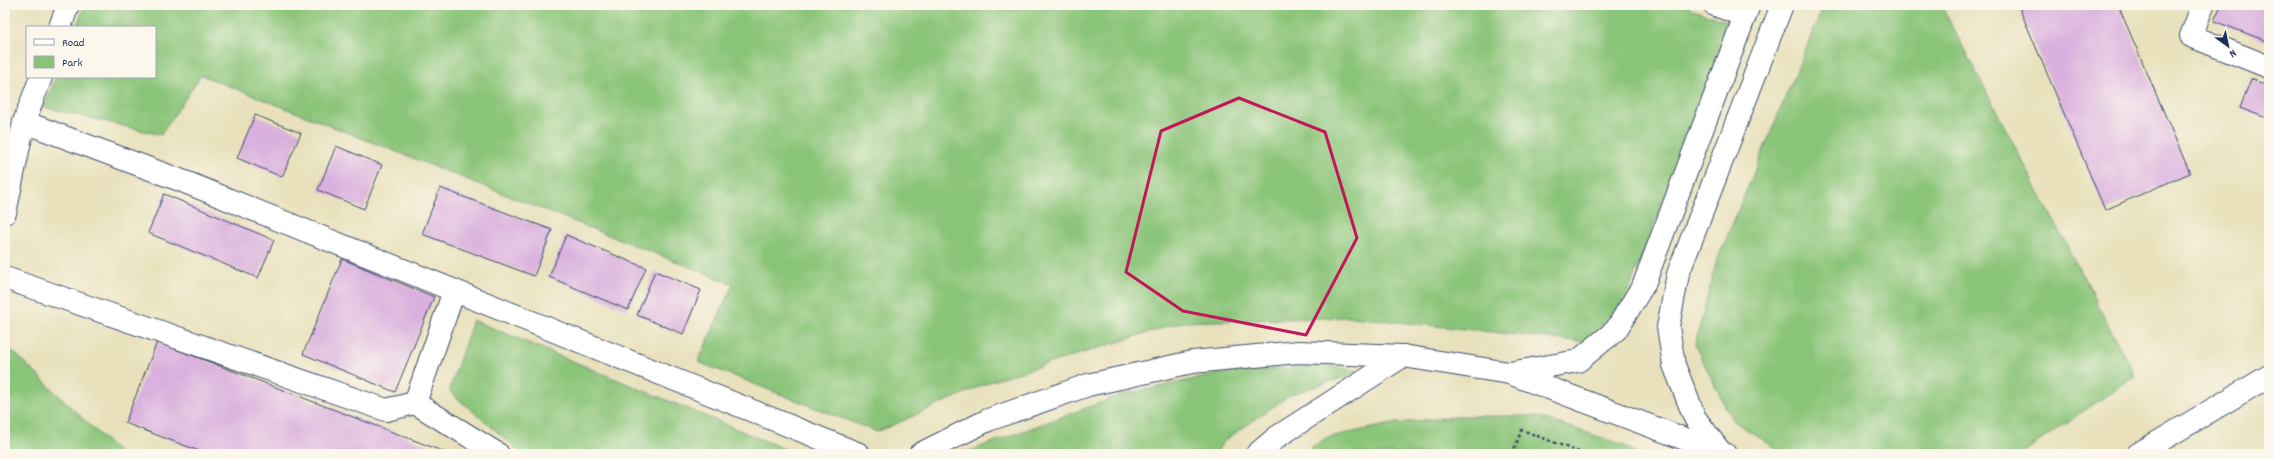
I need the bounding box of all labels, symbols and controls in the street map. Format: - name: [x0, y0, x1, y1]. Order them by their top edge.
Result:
- legend: [26, 26, 156, 78]
- north arrow: [2208, 26, 2248, 66]
- text: Road: [62, 35, 84, 52]
- text: N: [2225, 45, 2239, 61]
- text: Park: [62, 55, 83, 72]

